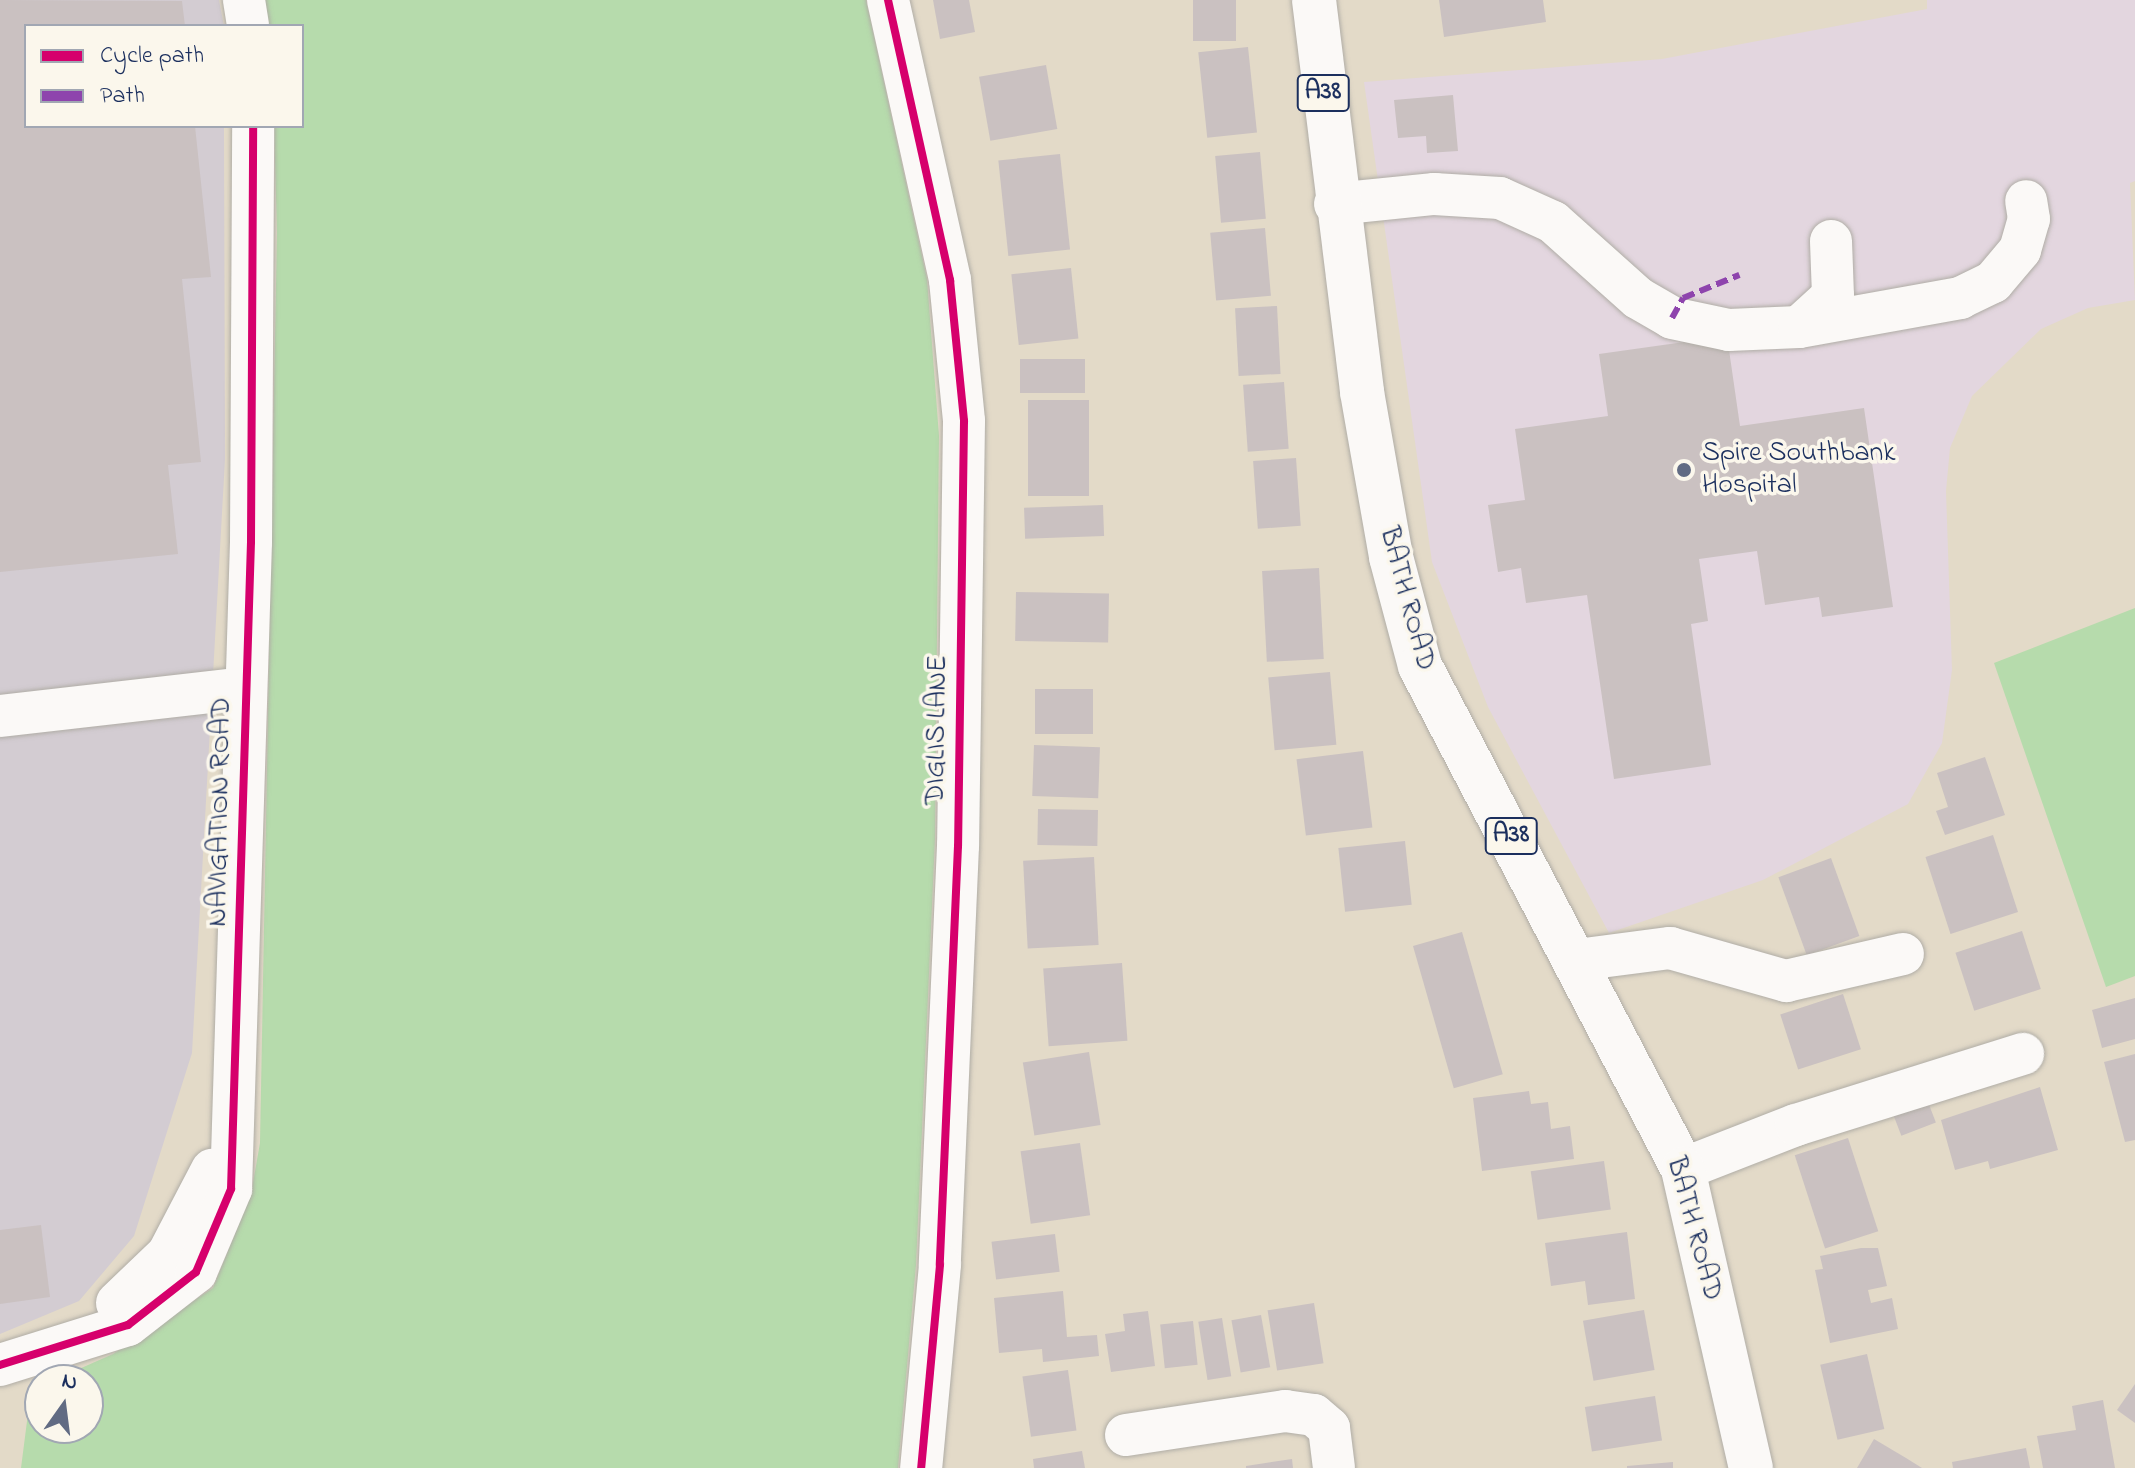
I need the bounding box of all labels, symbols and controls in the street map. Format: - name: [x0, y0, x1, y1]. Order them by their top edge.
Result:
- legend: [24, 24, 304, 128]
- text: Cycle path: [100, 39, 204, 74]
- road number: A38: [1295, 71, 1351, 115]
- text: Path: [100, 79, 145, 114]
- place label: Spire Southbank Hospital: [1702, 437, 1896, 503]
- marker: Spire Southbank Hospital: [1673, 459, 1695, 481]
- street label: BATH ROAD: [1371, 523, 1441, 675]
- street label: DIGLIS LANE: [920, 655, 956, 805]
- street label: NAVIGATION ROAD: [202, 697, 240, 927]
- road number: A38: [1483, 814, 1539, 858]
- street label: BATH ROAD: [1658, 1153, 1728, 1305]
- north arrow: [24, 1364, 104, 1444]
- text: N: [58, 1365, 80, 1400]

